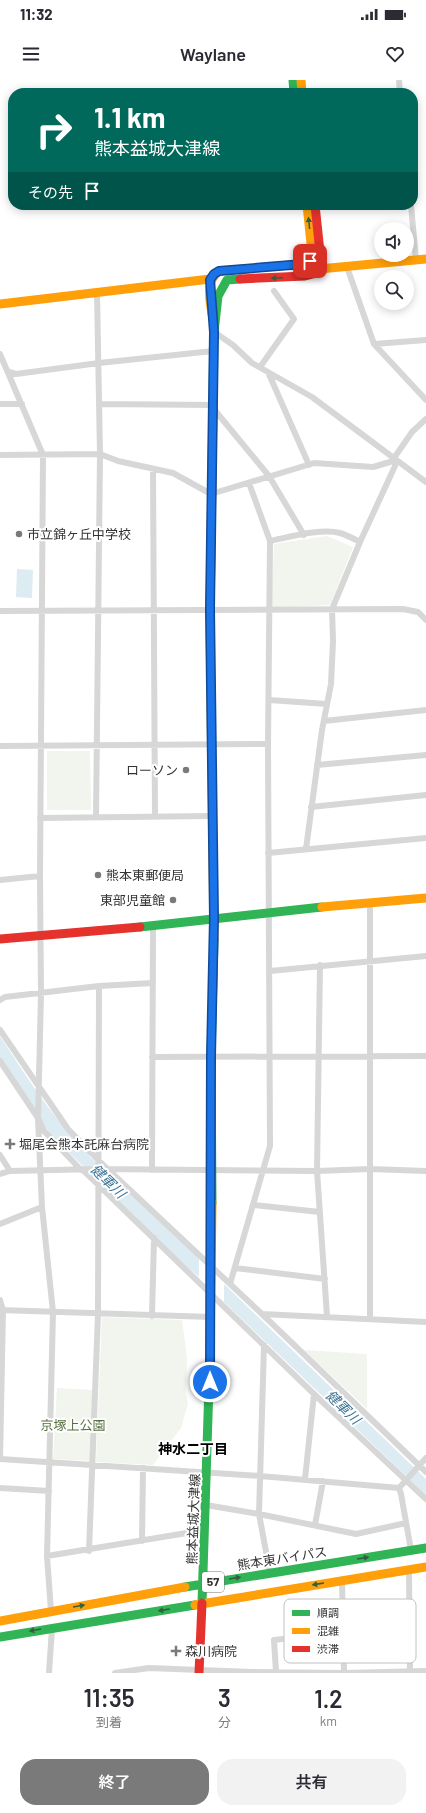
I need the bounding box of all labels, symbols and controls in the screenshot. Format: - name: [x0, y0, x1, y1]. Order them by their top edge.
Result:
- text: 11:32: [20, 5, 53, 23]
- icon: menu: [20, 43, 42, 65]
- text: Waylane: [180, 43, 246, 65]
- icon: heart: [384, 43, 406, 65]
- text: 1.1 km: [94, 100, 165, 134]
- icon: right: [28, 104, 80, 156]
- text: 熊本益城大津線: [94, 137, 220, 159]
- icon: arrive: [81, 180, 103, 202]
- text: その先: [28, 183, 73, 201]
- one-way arrow: [305, 217, 312, 229]
- map controls: [374, 222, 414, 310]
- button: sound: [374, 222, 414, 262]
- pin: [293, 244, 327, 278]
- icon: arrive: [299, 250, 321, 272]
- button: search: [374, 270, 414, 310]
- one-way arrow: [271, 274, 283, 281]
- place label: 市立錦ヶ丘中学校: [27, 526, 131, 542]
- marker: 市立錦ヶ丘中学校: [14, 529, 24, 539]
- place label: ローソン: [126, 762, 178, 778]
- marker: ローソン: [181, 765, 191, 775]
- place label: 熊本東郵便局: [106, 867, 184, 883]
- marker: 熊本東郵便局: [93, 870, 103, 880]
- place label: 東部児童館: [100, 892, 165, 908]
- marker: 東部児童館: [168, 895, 178, 905]
- place label: 堀尾会熊本託麻台病院: [19, 1136, 149, 1152]
- marker: 堀尾会熊本託麻台病院: [4, 1138, 16, 1150]
- water label: 健軍川: [87, 1160, 131, 1203]
- position arrow: [189, 1361, 231, 1403]
- water label: 健軍川: [322, 1386, 366, 1429]
- park label: 京塚上公園: [40, 1417, 106, 1433]
- district label: 神水二丁目: [158, 1440, 228, 1457]
- street label: 熊本益城大津線: [183, 1473, 203, 1565]
- street label: 熊本東バイパス: [236, 1543, 328, 1573]
- one-way arrow: [357, 1555, 370, 1561]
- road number: 57: [202, 1572, 224, 1592]
- one-way arrow: [229, 1575, 241, 1581]
- one-way arrow: [312, 1581, 324, 1587]
- legend: [284, 1599, 416, 1663]
- one-way arrow: [73, 1602, 86, 1608]
- text: 順調: [317, 1606, 339, 1619]
- one-way arrow: [158, 1607, 170, 1613]
- text: 混雑: [317, 1624, 339, 1637]
- one-way arrow: [29, 1628, 41, 1634]
- text: 渋滞: [317, 1642, 339, 1655]
- place label: 森川病院: [185, 1643, 237, 1659]
- marker: 森川病院: [170, 1645, 182, 1657]
- text: 11:35: [83, 1683, 134, 1712]
- text: 3: [218, 1683, 231, 1712]
- text: 1.2: [314, 1684, 343, 1713]
- text: km: [320, 1713, 337, 1729]
- text: 到着: [96, 1714, 122, 1730]
- text: 分: [218, 1714, 231, 1730]
- button: 終了: [20, 1759, 209, 1805]
- button: 共有: [217, 1759, 406, 1805]

